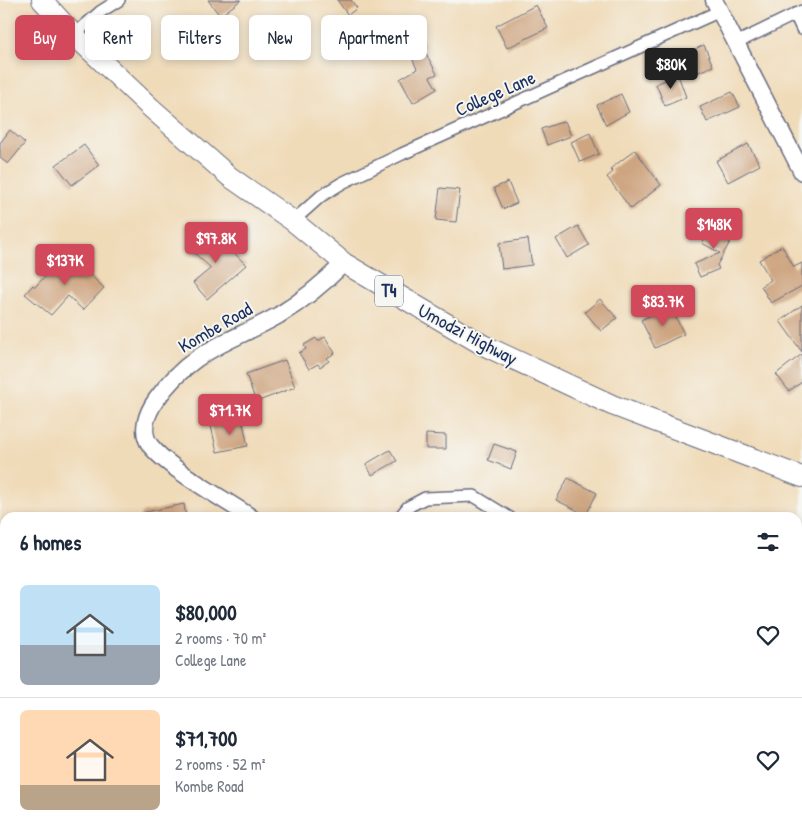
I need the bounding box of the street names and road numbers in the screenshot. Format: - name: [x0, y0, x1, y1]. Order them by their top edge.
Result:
- street label: College Lane: [451, 64, 539, 122]
- road number: T4: [375, 276, 403, 306]
- street label: Kombe Road: [173, 295, 257, 359]
- street label: Umodzi Highway: [414, 297, 522, 371]

